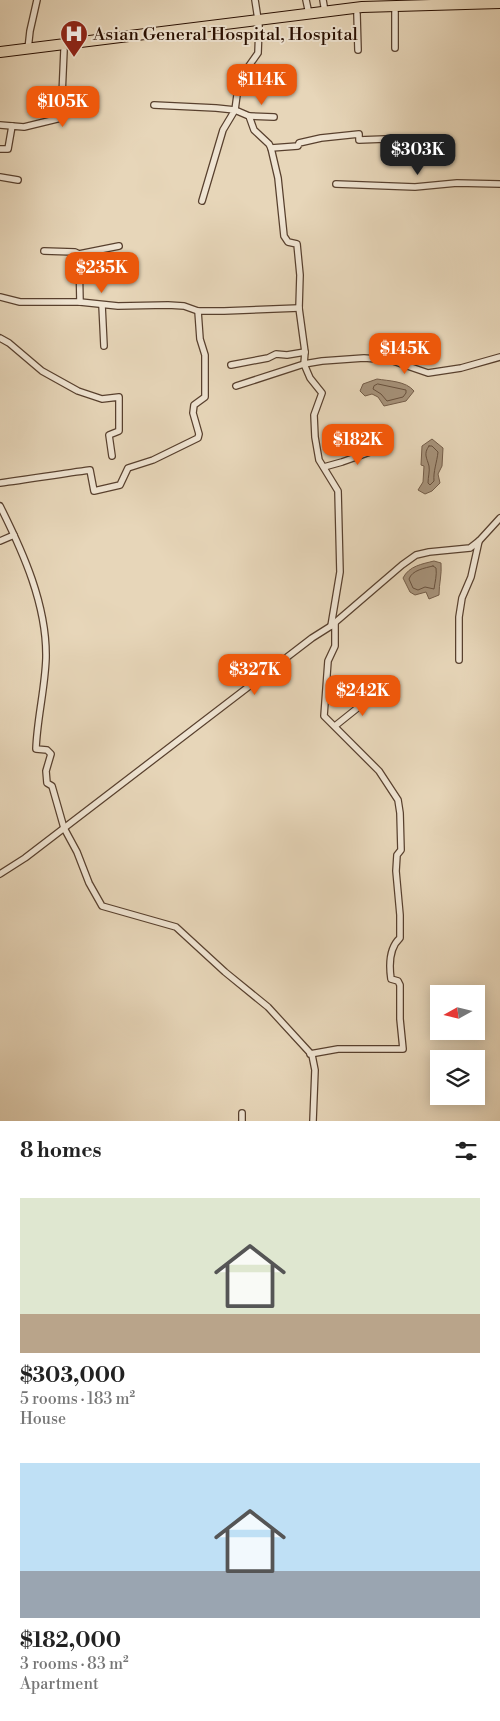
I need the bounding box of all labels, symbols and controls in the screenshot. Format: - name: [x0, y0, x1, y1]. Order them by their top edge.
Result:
- hospital icon: Asian General Hospital, Hospital: [59, 19, 89, 58]
- place label: Asian General Hospital, Hospital: [92, 23, 359, 46]
- pin: $114K: [227, 64, 297, 106]
- text: $114K: [238, 70, 286, 90]
- pin: $105K: [28, 86, 98, 128]
- text: $105K: [37, 92, 89, 112]
- pin: $303K: [383, 134, 453, 176]
- text: $303K: [391, 140, 445, 160]
- pin: $235K: [67, 252, 137, 294]
- text: $235K: [76, 258, 128, 278]
- pin: $145K: [370, 332, 440, 375]
- text: $145K: [380, 339, 430, 359]
- pin: $182K: [323, 424, 393, 466]
- text: $182K: [333, 430, 383, 450]
- pin: $327K: [220, 654, 290, 696]
- text: $327K: [229, 660, 281, 680]
- pin: $242K: [328, 674, 398, 717]
- text: $242K: [336, 681, 390, 701]
- north arrow: [430, 985, 485, 1040]
- map controls: [430, 985, 485, 1105]
- button: layers: [430, 1050, 485, 1105]
- icon: filters: [452, 1137, 480, 1165]
- text: 8 homes: [20, 1138, 102, 1164]
- icon: home: [205, 1231, 295, 1321]
- text: $303,000: [20, 1363, 125, 1389]
- text: 5 rooms · 183 m²: [20, 1389, 135, 1409]
- text: House: [20, 1409, 66, 1429]
- icon: home: [205, 1496, 295, 1586]
- text: $182,000: [20, 1628, 121, 1654]
- text: 3 rooms · 83 m²: [20, 1654, 129, 1674]
- text: Apartment: [20, 1674, 99, 1694]

